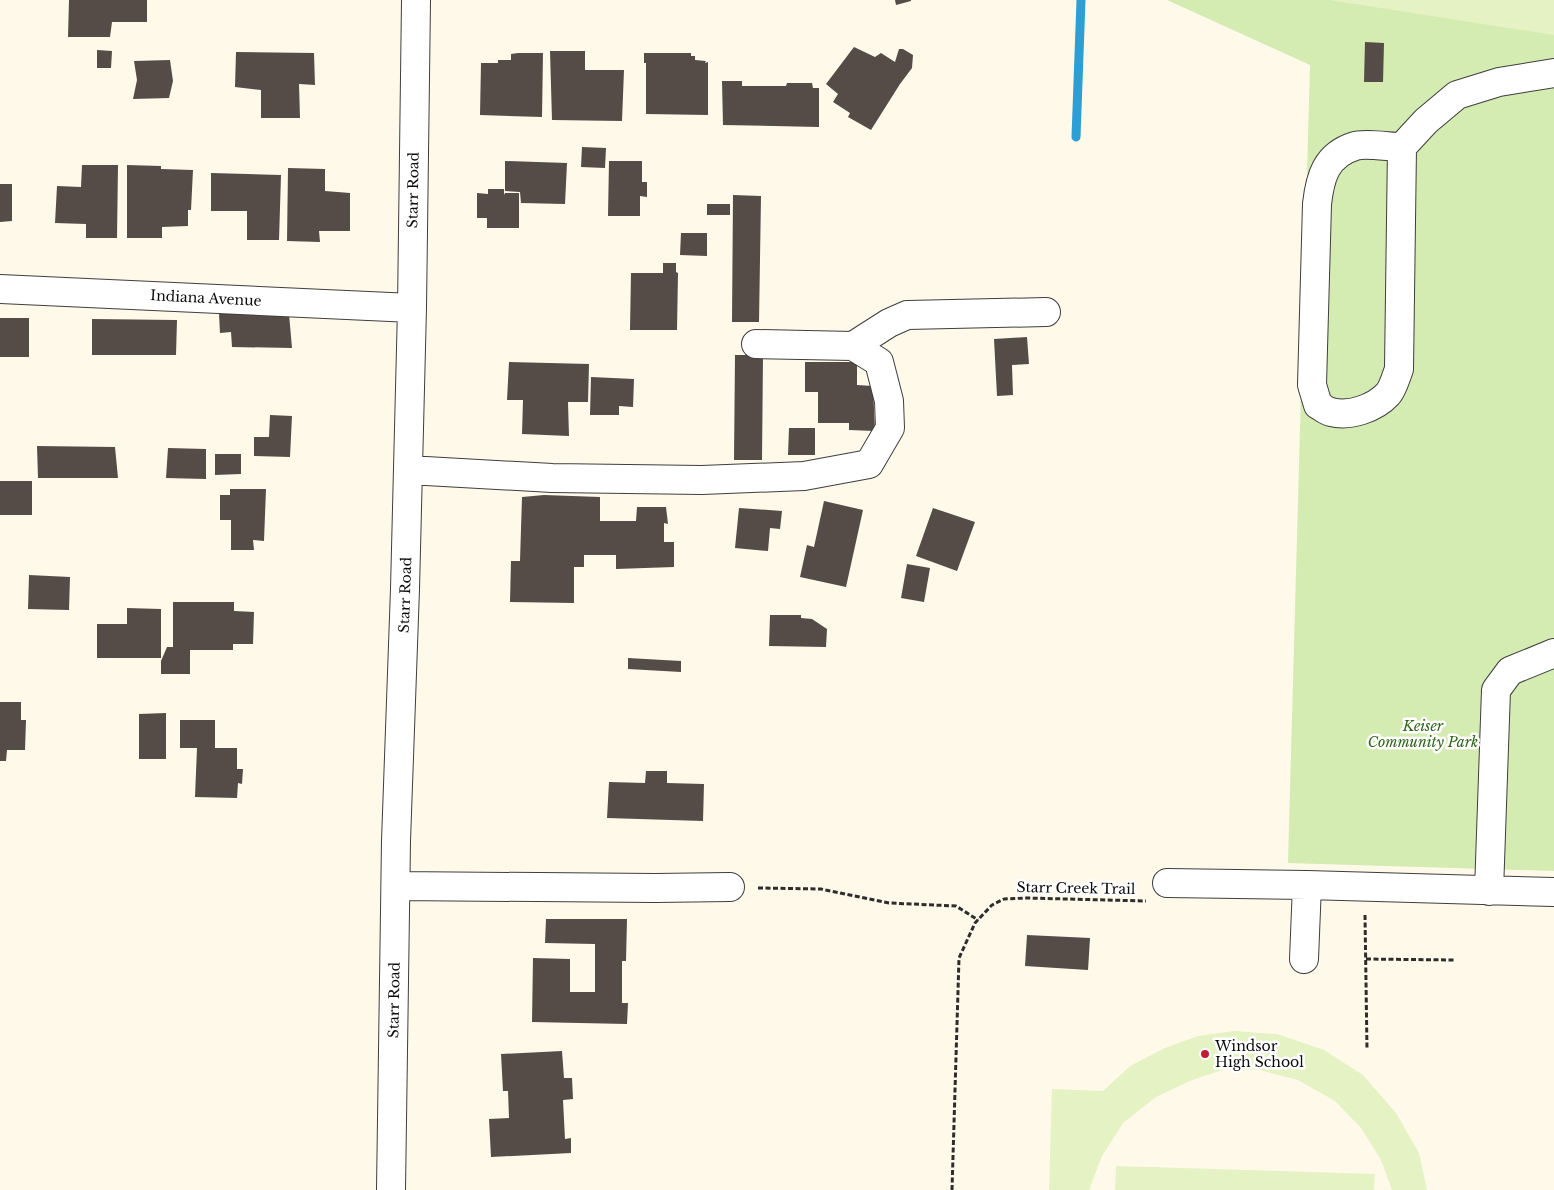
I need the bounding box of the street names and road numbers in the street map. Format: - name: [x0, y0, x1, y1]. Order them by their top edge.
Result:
- street label: Starr Road: [403, 151, 423, 228]
- street label: Indiana Avenue: [150, 286, 262, 310]
- street label: Starr Road: [395, 556, 415, 633]
- street label: Starr Creek Trail: [1016, 878, 1136, 898]
- street label: Starr Road: [384, 961, 404, 1038]

